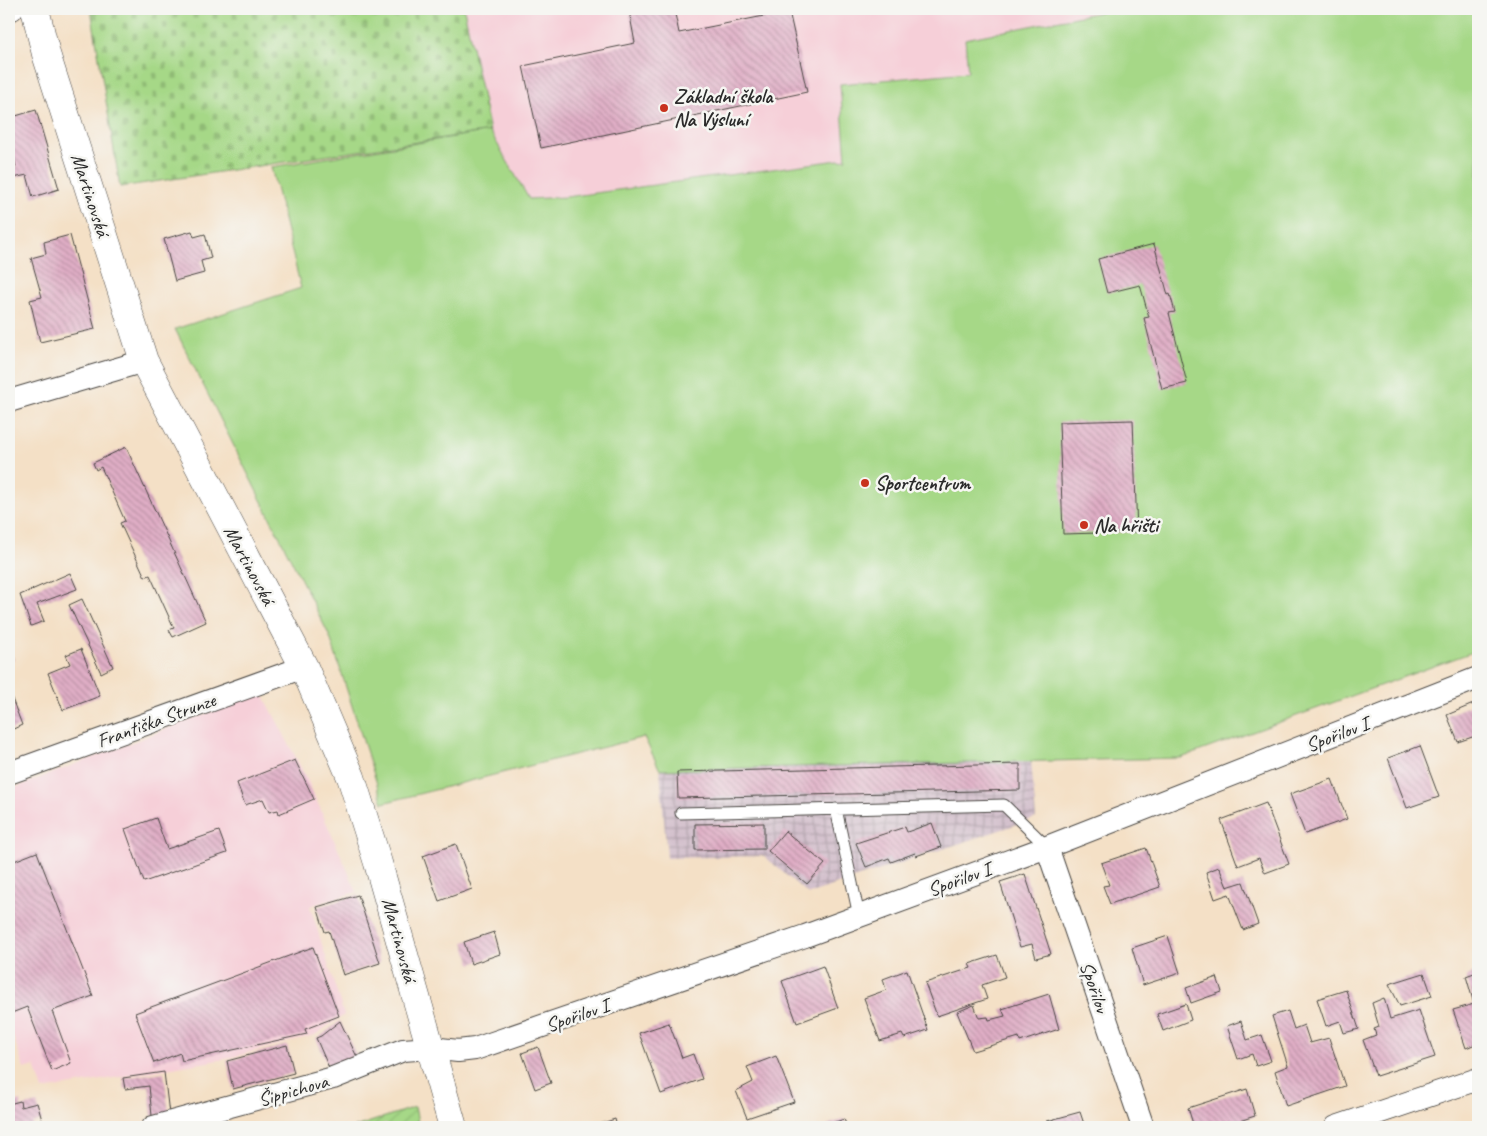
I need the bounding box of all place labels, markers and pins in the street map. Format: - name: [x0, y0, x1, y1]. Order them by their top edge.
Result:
- place label: Základní škola Na Výsluní: [674, 84, 774, 132]
- marker: Základní škola Na Výsluní: [658, 102, 670, 114]
- place label: Sportcentrum: [875, 471, 972, 496]
- marker: Sportcentrum: [859, 477, 871, 489]
- place label: Na hřišti: [1094, 513, 1161, 538]
- marker: Na hřišti: [1078, 519, 1090, 531]

